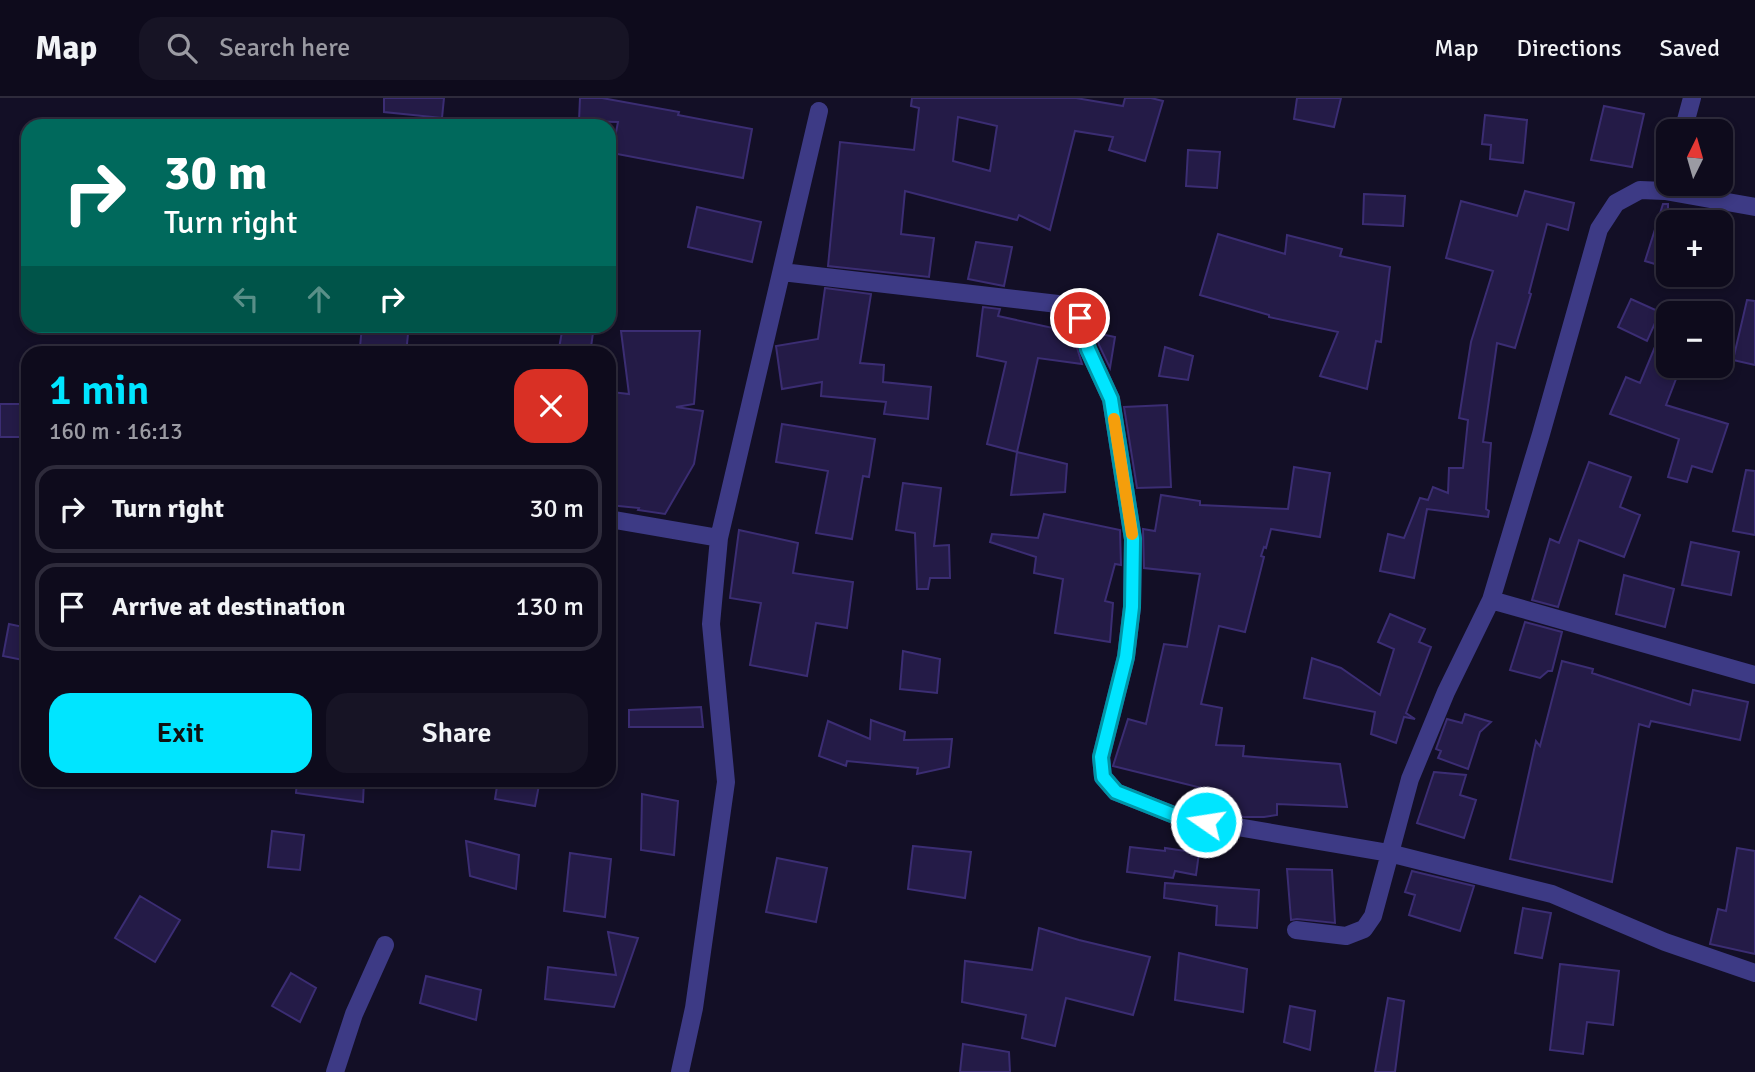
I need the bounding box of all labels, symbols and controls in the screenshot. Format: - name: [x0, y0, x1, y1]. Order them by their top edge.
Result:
- search box: [139, 17, 629, 80]
- text: Map: [35, 28, 97, 69]
- icon: search: [163, 29, 201, 67]
- text: Search here: [219, 32, 350, 64]
- text: Map: [1434, 33, 1479, 63]
- text: Directions: [1517, 33, 1622, 63]
- text: Saved: [1660, 33, 1720, 63]
- north arrow: [1656, 119, 1732, 196]
- map controls: [1656, 119, 1733, 378]
- text: 30 m: [164, 143, 267, 203]
- icon: right: [49, 147, 140, 238]
- text: Turn right: [164, 203, 297, 242]
- button: +: [1656, 210, 1733, 287]
- icon: left: [227, 280, 265, 318]
- icon: ahead: [300, 280, 338, 318]
- icon: right: [373, 280, 411, 318]
- pin: [1050, 288, 1110, 348]
- icon: arrive: [1061, 299, 1099, 337]
- button: −: [1656, 301, 1733, 378]
- text: 1 min: [49, 365, 150, 416]
- button: close: [514, 369, 588, 443]
- text: 160 m · 16:13: [49, 417, 183, 446]
- icon: right: [53, 490, 91, 528]
- text: Turn right: [112, 493, 224, 525]
- text: 30 m: [529, 493, 584, 525]
- icon: arrive: [53, 588, 91, 626]
- text: Arrive at destination: [112, 591, 345, 623]
- text: 130 m: [515, 591, 584, 623]
- button: Exit: [49, 693, 312, 773]
- button: Share: [326, 693, 588, 773]
- position arrow: [1169, 785, 1243, 859]

